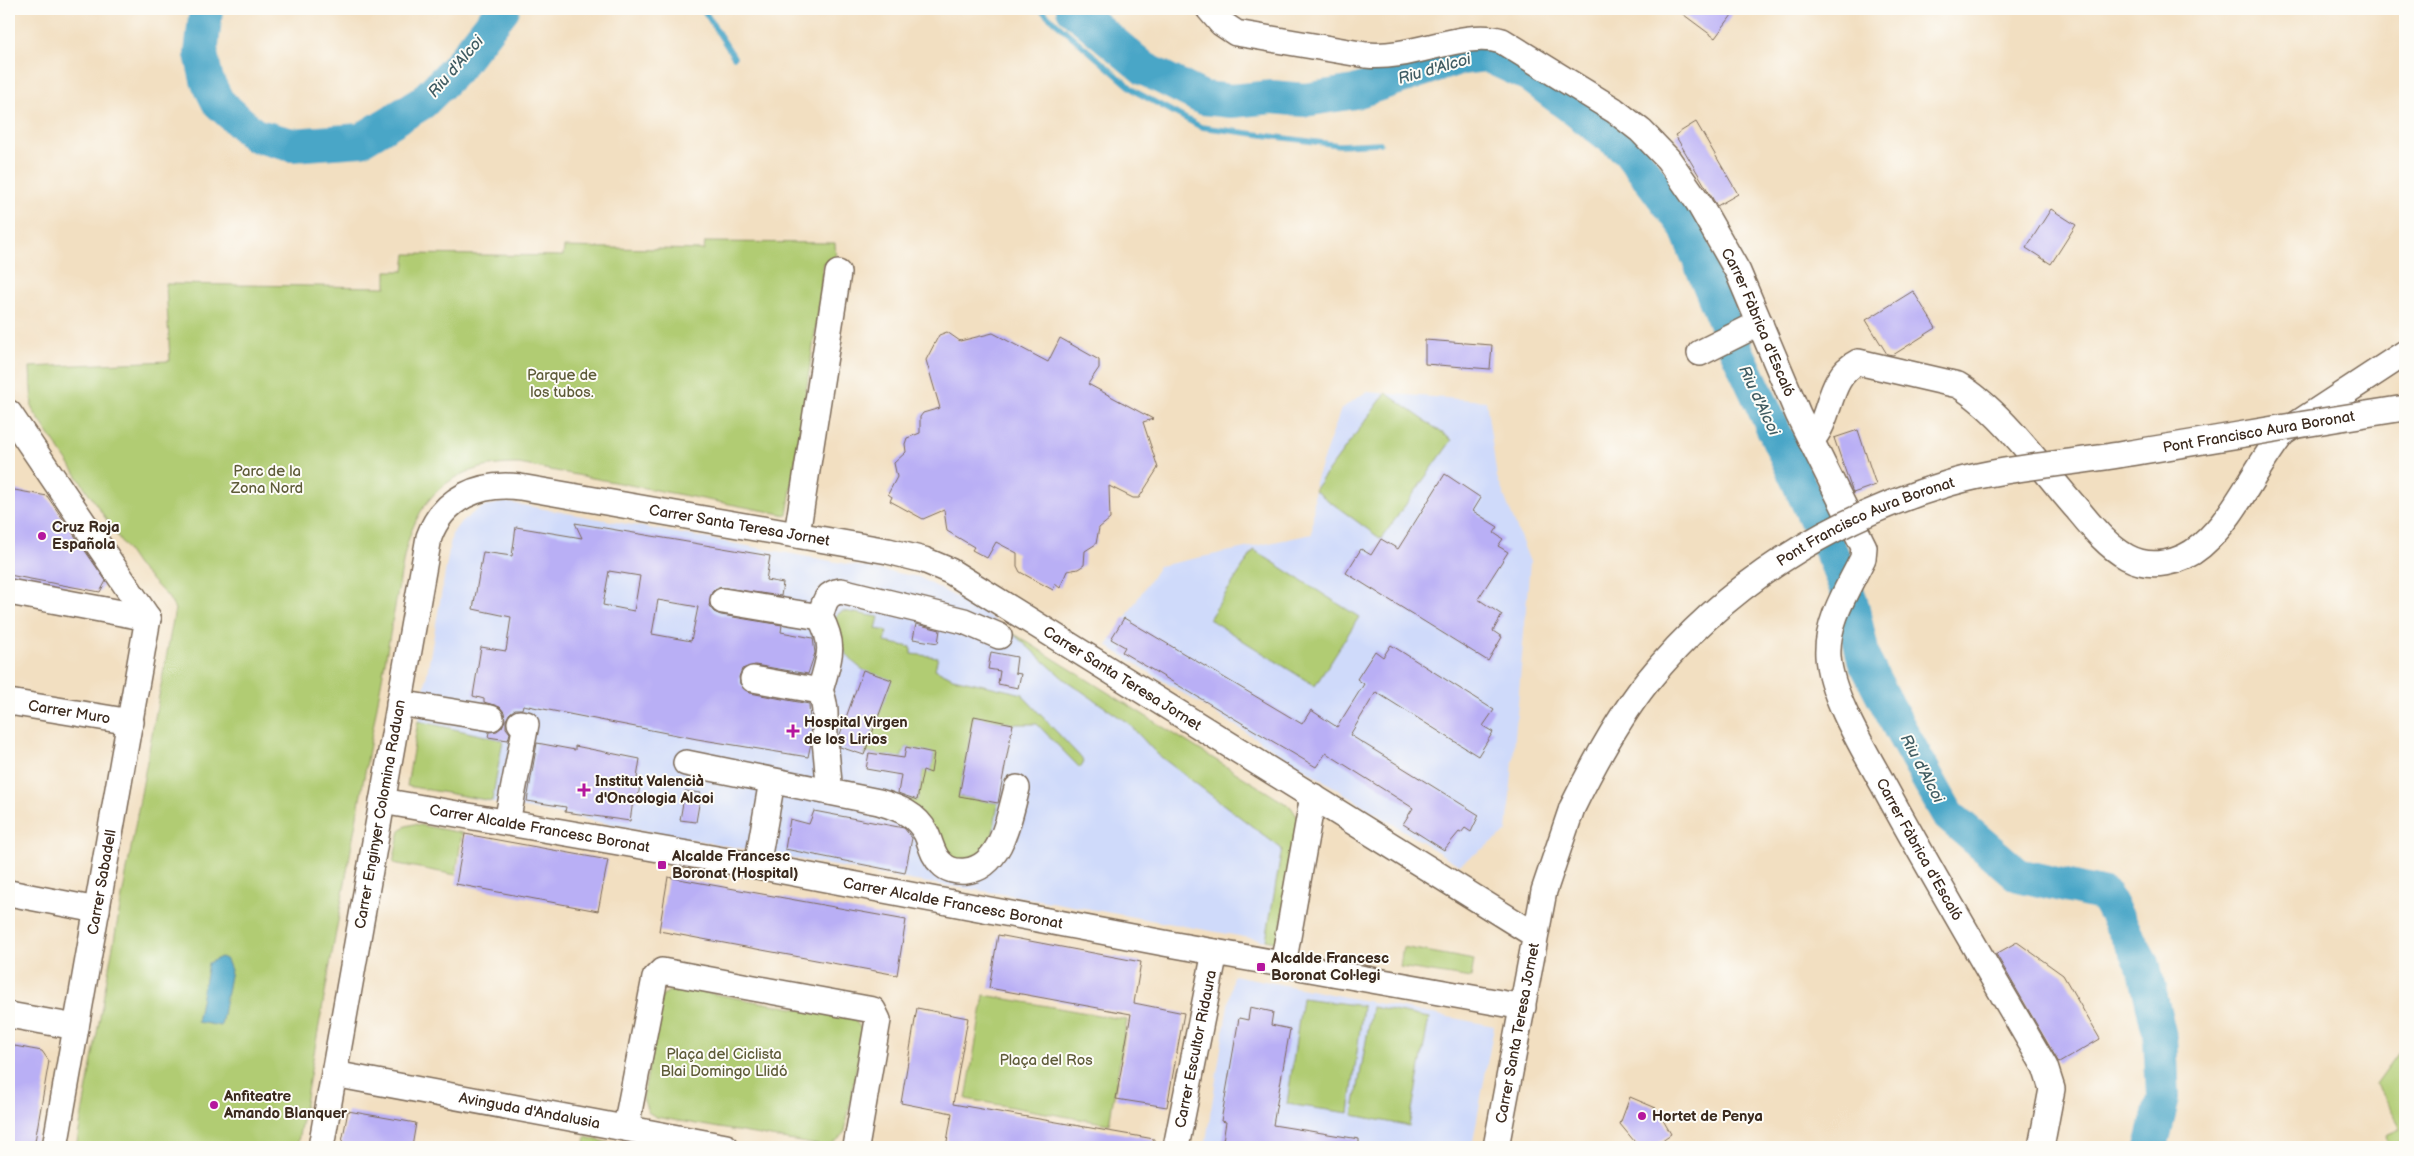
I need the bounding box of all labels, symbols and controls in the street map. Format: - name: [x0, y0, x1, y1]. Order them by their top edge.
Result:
- water label: Riu d'Alcoi: [424, 31, 489, 101]
- water label: Riu d'Alcoi: [1396, 50, 1474, 89]
- street label: Carrer Fàbrica d'Escaló: [1716, 245, 1799, 400]
- water label: Riu d'Alcoi: [1734, 363, 1784, 440]
- park label: Parque de los tubos.: [527, 366, 597, 402]
- street label: Pont Francisco Aura Boronat: [2161, 407, 2356, 458]
- park label: Parc de la Zona Nord: [230, 462, 303, 498]
- street label: Pont Francisco Aura Boronat: [1773, 473, 1957, 571]
- street label: Carrer Santa Teresa Jornet: [648, 501, 832, 551]
- place label: Cruz Roja Española: [52, 518, 120, 554]
- marker: Cruz Roja Española: [36, 530, 48, 542]
- street label: Carrer Santa Teresa Jornet: [1039, 622, 1205, 735]
- street label: Carrer Muro: [27, 696, 112, 728]
- street label: Carrer Enginyer Colomina Raduan: [351, 698, 410, 930]
- place label: Hospital Virgen de los Lirios: [804, 713, 908, 749]
- marker: Hospital Virgen de los Lirios: [786, 724, 800, 738]
- water label: Riu d'Alcoi: [1896, 731, 1948, 807]
- place label: Institut Valencià d'Oncologia Alcoi: [595, 772, 714, 808]
- street label: Carrer Fàbrica d'Escaló: [1872, 775, 1967, 924]
- marker: Institut Valencià d'Oncologia Alcoi: [577, 783, 591, 797]
- street label: Carrer Alcalde Francesc Boronat: [428, 800, 652, 857]
- street label: Carrer Sabadell: [83, 828, 121, 936]
- place label: Alcalde Francesc Boronat (Hospital): [671, 847, 798, 883]
- marker: Alcalde Francesc Boronat (Hospital): [656, 859, 668, 871]
- street label: Carrer Alcalde Francesc Boronat: [841, 873, 1065, 934]
- street label: Carrer Santa Teresa Jornet: [1492, 941, 1544, 1125]
- place label: Alcalde Francesc Boronat Col·legi: [1270, 949, 1389, 985]
- marker: Alcalde Francesc Boronat Col·legi: [1255, 961, 1267, 973]
- street label: Carrer Escultor Ridaura: [1171, 968, 1221, 1130]
- park label: Plaça del Ciclista Blai Domingo Llidó: [660, 1045, 788, 1081]
- park label: Plaça del Ros: [999, 1051, 1093, 1070]
- place label: Anfiteatre Amando Blanquer: [223, 1087, 348, 1123]
- street label: Avinguda d'Andalusia: [457, 1088, 602, 1133]
- marker: Anfiteatre Amando Blanquer: [208, 1099, 220, 1111]
- place label: Hortet de Penya: [1652, 1107, 1763, 1126]
- marker: Hortet de Penya: [1636, 1110, 1648, 1122]

